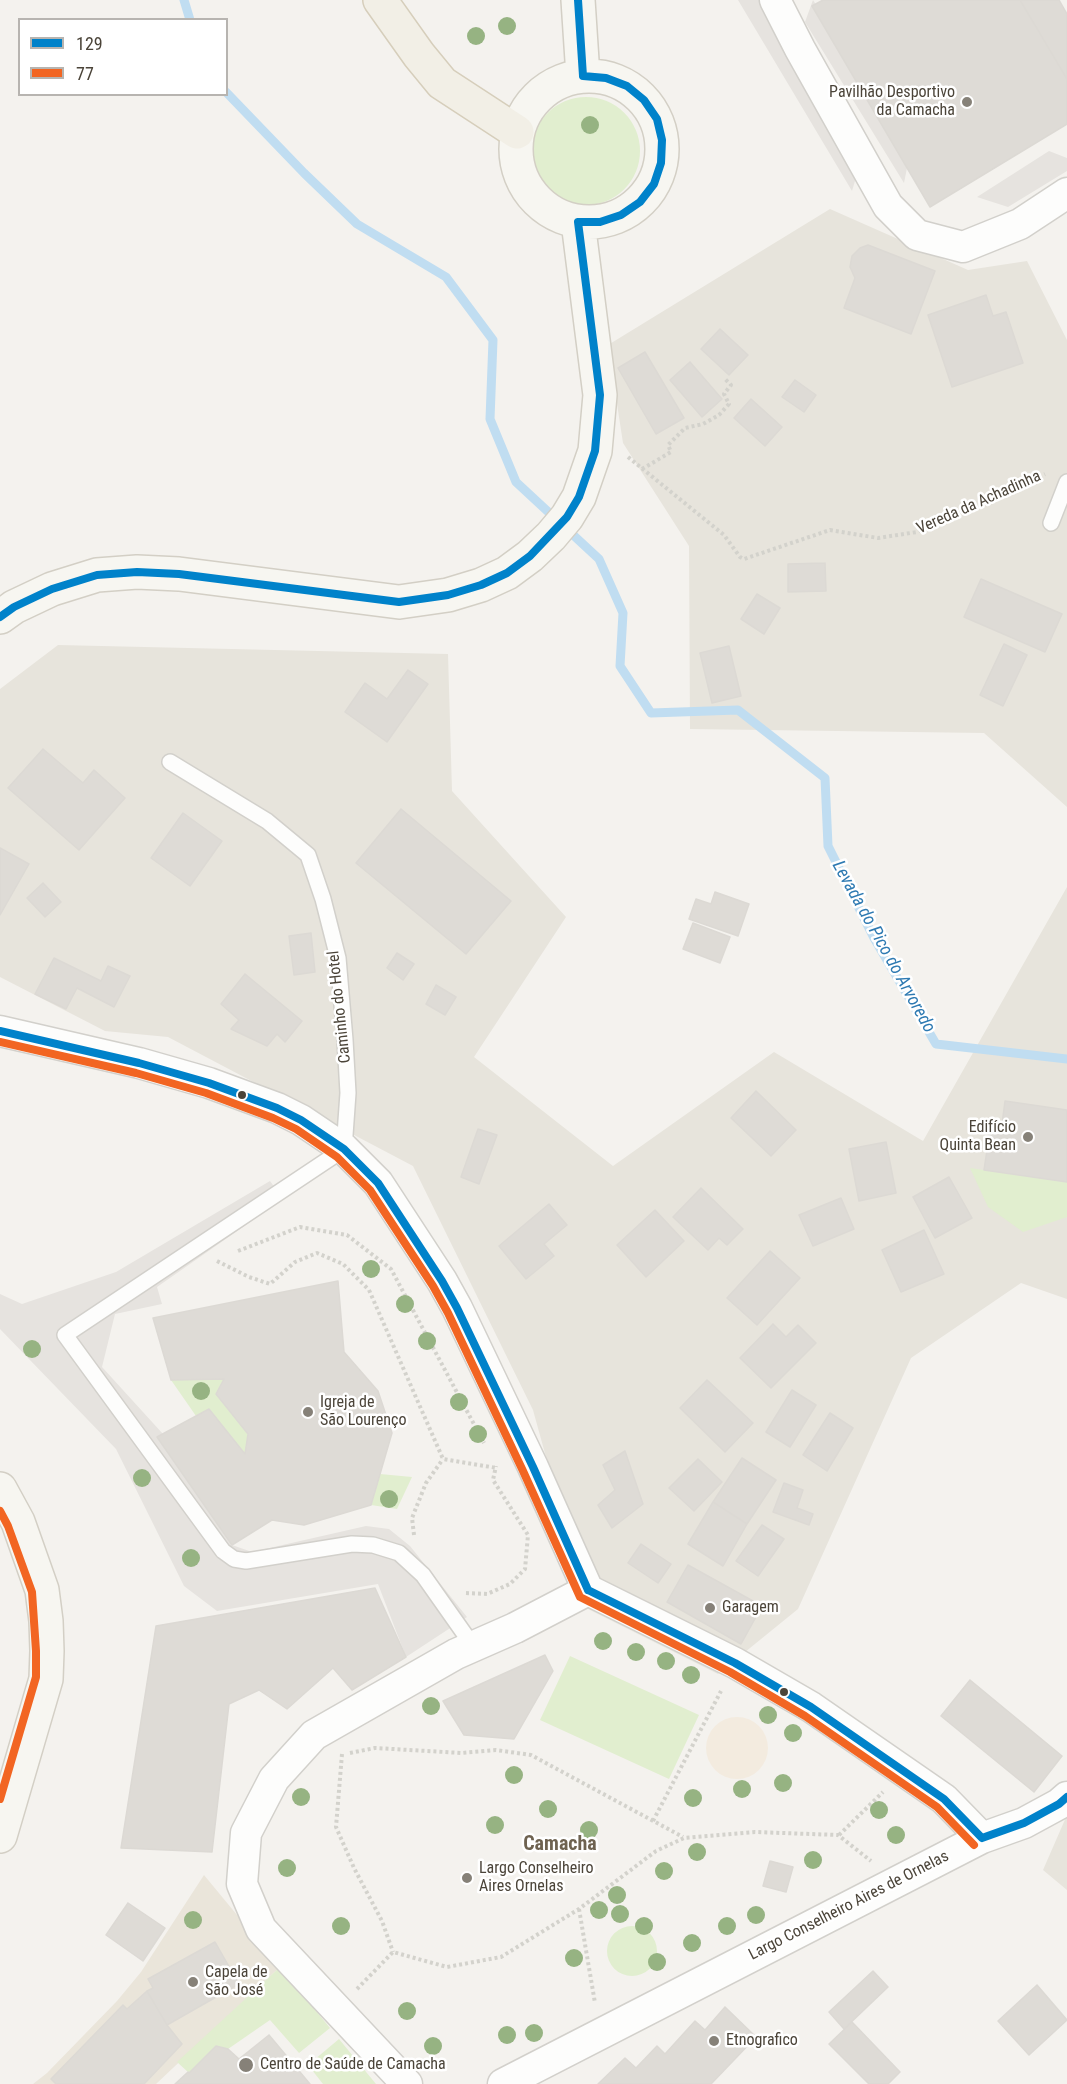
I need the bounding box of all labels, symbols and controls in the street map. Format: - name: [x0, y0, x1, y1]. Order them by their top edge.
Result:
- legend: [18, 18, 228, 96]
- text: 129: [76, 33, 103, 54]
- text: 77: [76, 63, 94, 84]
- place label: Pavilhão Desportivo da Camacha: [829, 83, 955, 121]
- marker: Pavilhão Desportivo da Camacha: [960, 95, 974, 109]
- street label: Vereda da Achadinha: [914, 467, 1044, 539]
- water label: Levada do Pico do Arvoredo: [827, 857, 939, 1037]
- street label: Caminho do Hotel: [325, 950, 355, 1064]
- unlabelled marker: [236, 1089, 248, 1101]
- place label: Edifício Quinta Bean: [940, 1118, 1016, 1156]
- marker: Edifício Quinta Bean: [1021, 1130, 1035, 1144]
- place label: Igreja de São Lourenço: [320, 1393, 406, 1431]
- marker: Igreja de São Lourenço: [301, 1405, 315, 1419]
- place label: Garagem: [722, 1598, 779, 1618]
- marker: Garagem: [703, 1601, 717, 1615]
- unlabelled marker: [778, 1686, 790, 1698]
- district label: Camacha: [523, 1833, 597, 1857]
- street label: Largo Conselheiro Aires de Ornelas: [746, 1847, 952, 1965]
- place label: Largo Conselheiro Aires Ornelas: [479, 1859, 594, 1897]
- marker: Largo Conselheiro Aires Ornelas: [460, 1871, 474, 1885]
- place label: Capela de São José: [205, 1963, 268, 2001]
- marker: Capela de São José: [186, 1975, 200, 1989]
- place label: Etnografico: [726, 2031, 798, 2051]
- marker: Etnografico: [707, 2034, 721, 2048]
- place label: Centro de Saúde de Camacha: [260, 2055, 446, 2075]
- marker: Centro de Saúde de Camacha: [237, 2056, 255, 2074]

